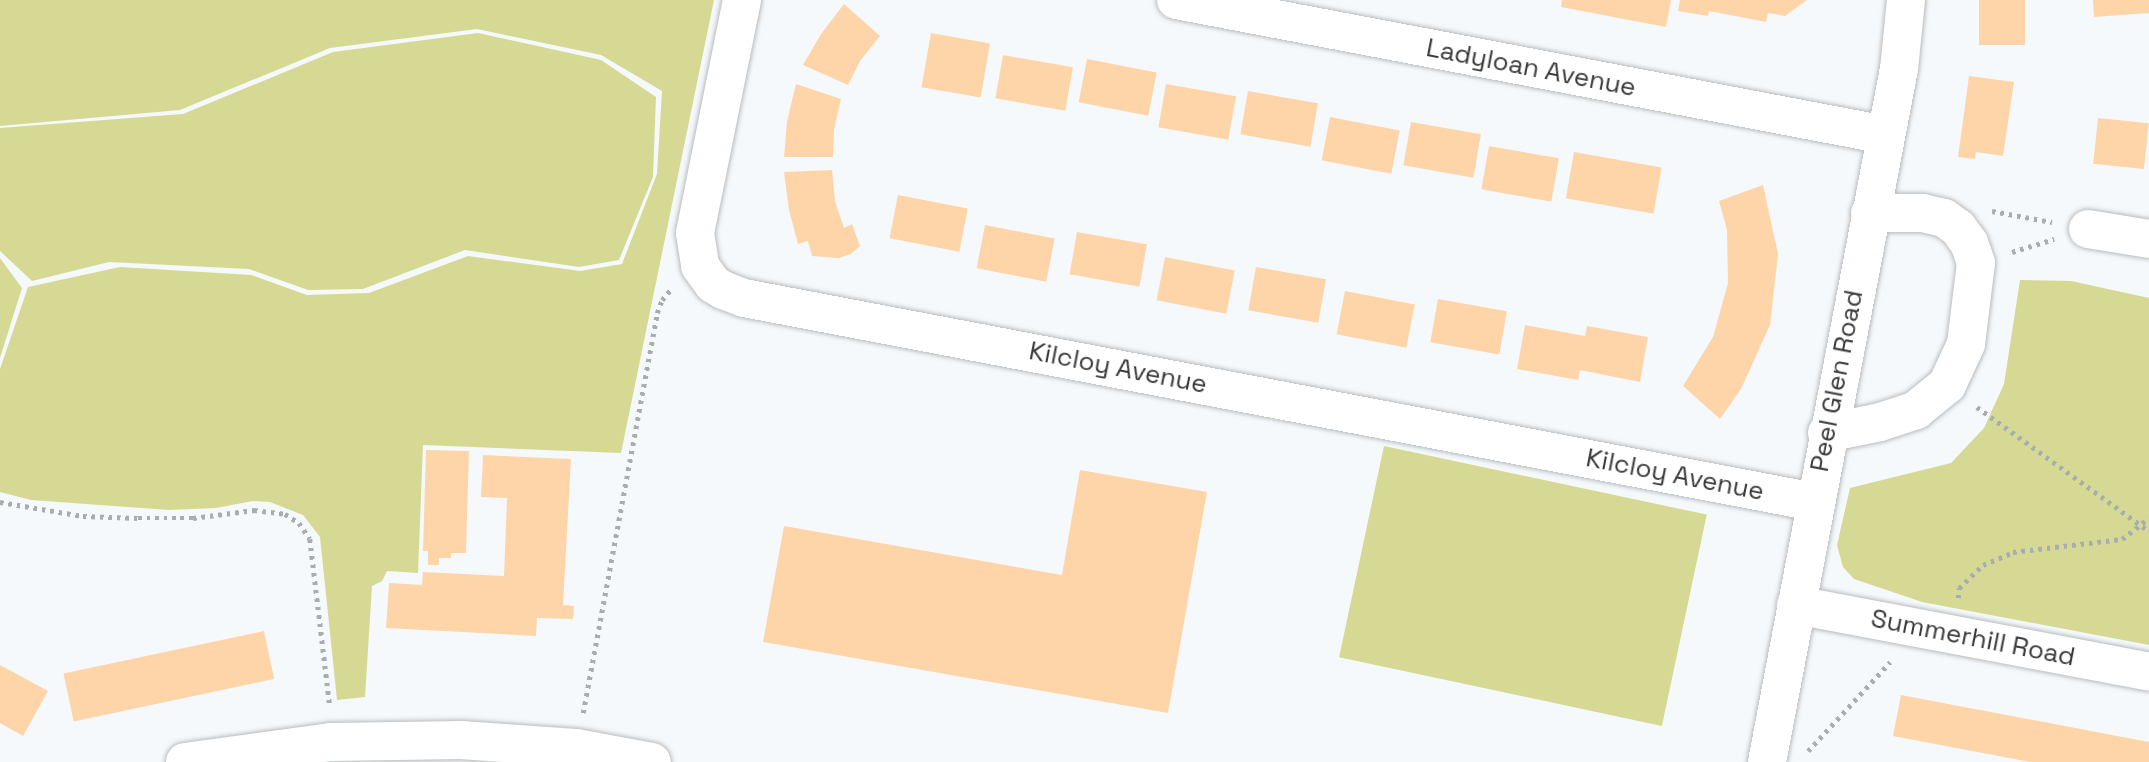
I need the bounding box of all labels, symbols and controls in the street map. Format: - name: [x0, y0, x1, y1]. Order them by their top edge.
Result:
- street label: Ladyloan Avenue: [1423, 32, 1639, 104]
- street label: Peel Glen Road: [1804, 288, 1870, 474]
- street label: Kilcloy Avenue: [1026, 335, 1210, 401]
- street label: Kilcloy Avenue: [1583, 442, 1767, 508]
- street label: Summerhill Road: [1868, 603, 2078, 673]

